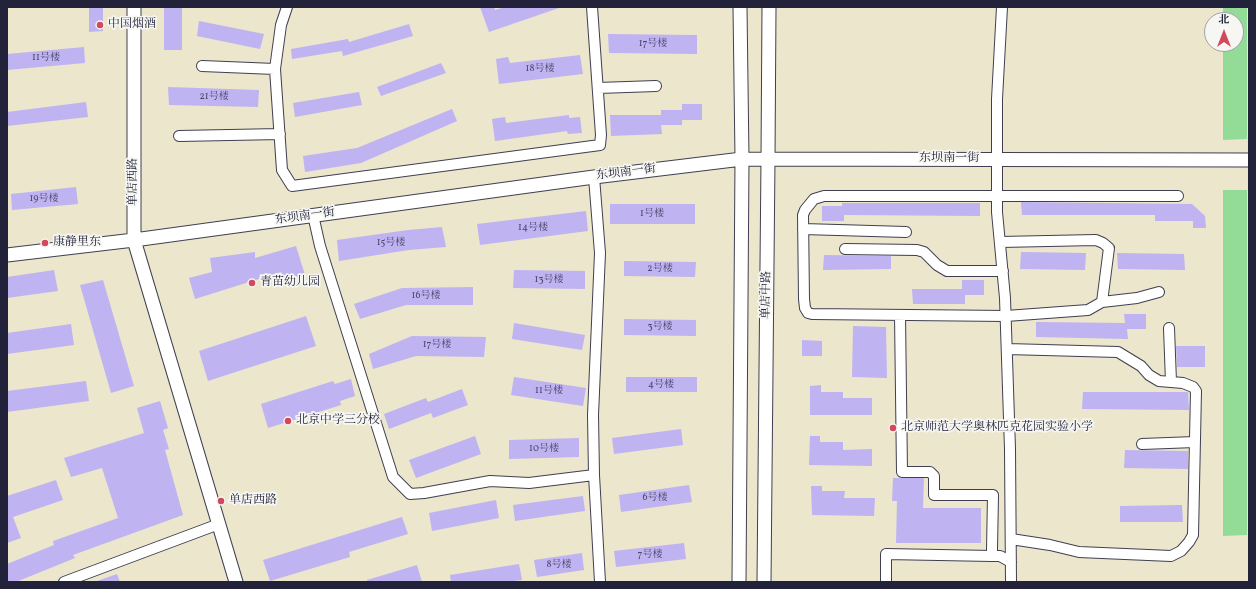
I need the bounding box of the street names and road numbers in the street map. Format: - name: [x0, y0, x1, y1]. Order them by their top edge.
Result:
- street label: 东坝南一街: [919, 152, 979, 166]
- street label: 单店西路: [127, 158, 141, 206]
- street label: 东坝南一街: [595, 162, 657, 184]
- street label: 东坝南一街: [274, 206, 336, 228]
- street label: 单店中路: [759, 271, 775, 319]

